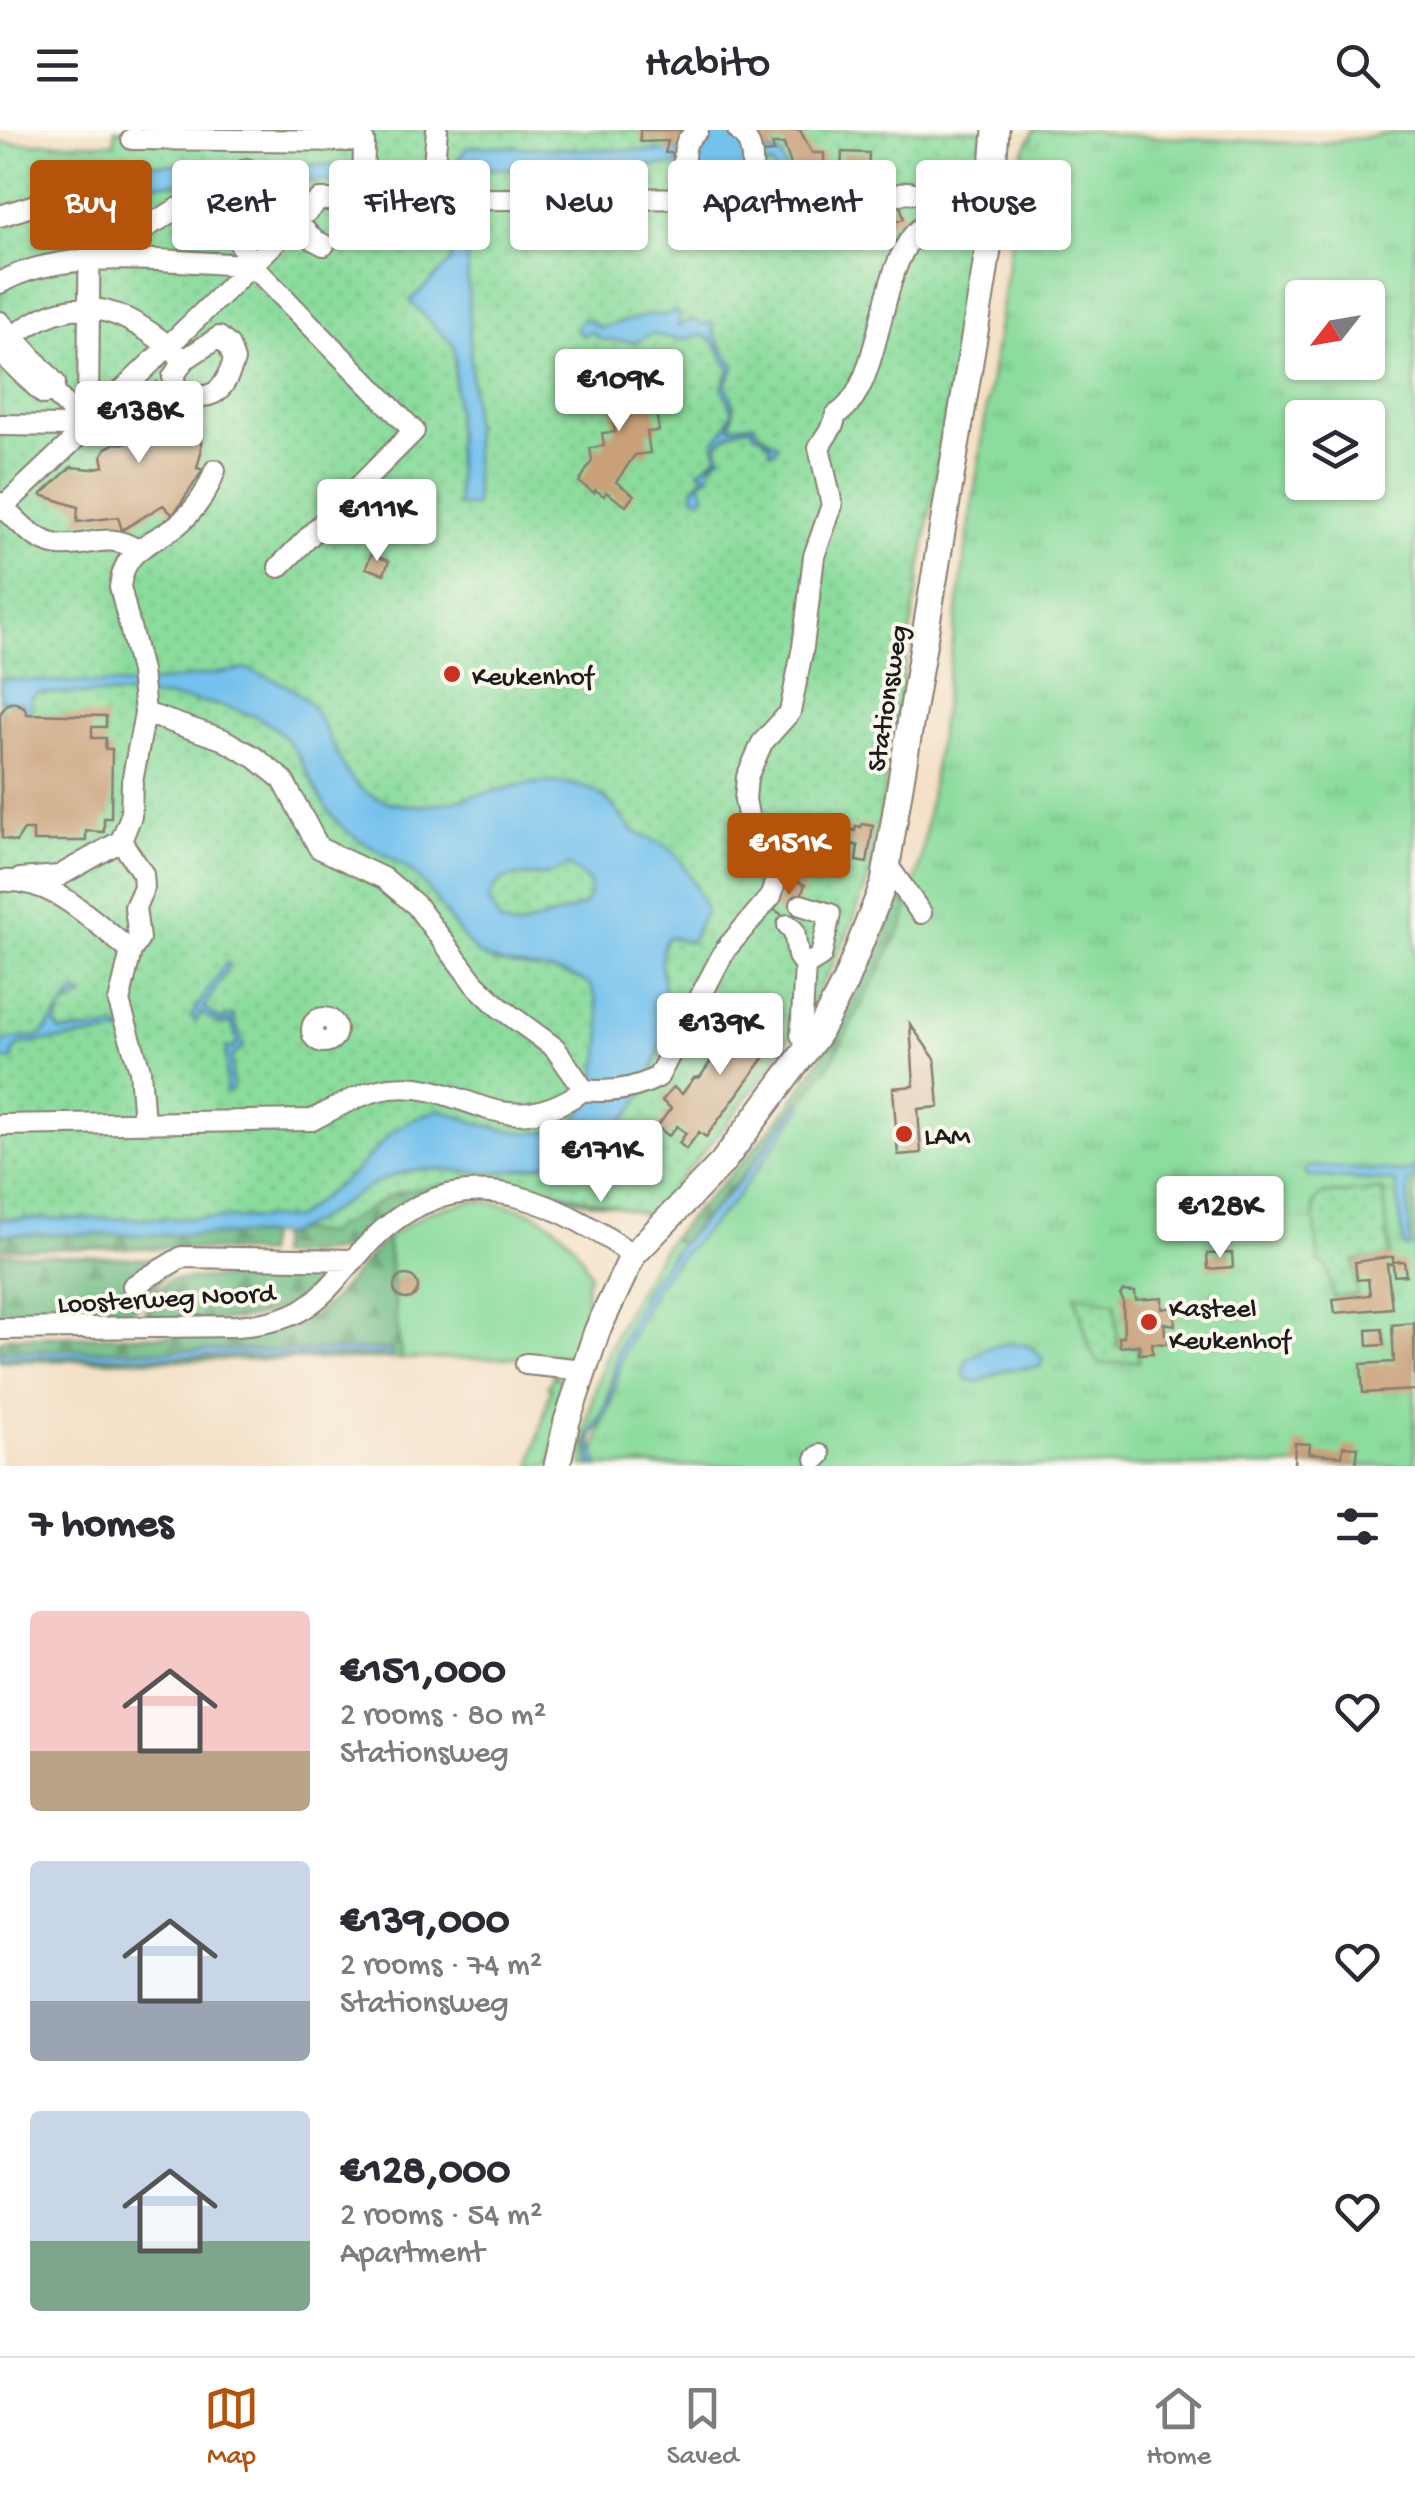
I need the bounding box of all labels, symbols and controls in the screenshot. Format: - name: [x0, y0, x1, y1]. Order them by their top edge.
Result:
- icon: menu: [30, 38, 85, 93]
- icon: search: [1330, 38, 1385, 93]
- text: Habito: [645, 39, 770, 92]
- chip: Buy: [30, 160, 152, 250]
- chip: Rent: [172, 160, 309, 250]
- chip: Filters: [329, 160, 490, 250]
- chip: New: [510, 160, 648, 250]
- chip: Apartment: [668, 160, 896, 250]
- chip: House: [916, 160, 1071, 250]
- north arrow: [1285, 280, 1385, 380]
- map controls: [1285, 280, 1385, 500]
- pin: €109K: [549, 349, 689, 434]
- text: €109K: [577, 362, 661, 400]
- pin: €138K: [69, 381, 209, 466]
- text: €138K: [97, 394, 181, 432]
- button: layers: [1285, 400, 1385, 500]
- pin: €111K: [307, 479, 447, 564]
- text: €111K: [339, 492, 415, 530]
- street label: Stationsweg: [862, 623, 917, 774]
- place label: Keukenhof: [472, 662, 596, 695]
- marker: Keukenhof: [441, 663, 463, 685]
- pin: €151K: [719, 813, 859, 898]
- text: €151K: [749, 826, 829, 864]
- pin: €139K: [650, 993, 790, 1078]
- text: €139K: [679, 1006, 761, 1044]
- pin: €171K: [531, 1120, 671, 1205]
- place label: LAM: [924, 1122, 971, 1155]
- marker: LAM: [893, 1123, 915, 1145]
- text: €171K: [561, 1133, 641, 1171]
- pin: €128K: [1150, 1176, 1290, 1261]
- text: €128K: [1179, 1189, 1261, 1227]
- street label: Loosterweg Noord: [57, 1278, 278, 1323]
- place label: Kasteel Keukenhof: [1169, 1294, 1293, 1359]
- marker: Kasteel Keukenhof: [1138, 1311, 1160, 1333]
- icon: filters: [1330, 1499, 1385, 1554]
- text: 7 homes: [30, 1502, 173, 1551]
- text: €151,000: [340, 1649, 506, 1698]
- icon: home: [110, 1651, 230, 1771]
- icon: heart: [1330, 1684, 1385, 1739]
- text: 2 rooms · 80 m²: [340, 1698, 546, 1736]
- text: Stationsweg: [340, 1736, 509, 1774]
- text: €139,000: [340, 1899, 510, 1948]
- icon: home: [110, 1901, 230, 2021]
- icon: heart: [1330, 1934, 1385, 1989]
- text: 2 rooms · 74 m²: [340, 1948, 542, 1986]
- text: Stationsweg: [340, 1986, 509, 2024]
- text: €128,000: [340, 2149, 510, 2198]
- icon: home: [110, 2151, 230, 2271]
- icon: heart: [1330, 2184, 1385, 2239]
- text: 2 rooms · 54 m²: [340, 2198, 542, 2236]
- text: Apartment: [340, 2236, 484, 2274]
- tab: Map: [204, 2381, 259, 2474]
- tab: Saved: [667, 2381, 738, 2474]
- tab: Home: [1146, 2381, 1211, 2474]

